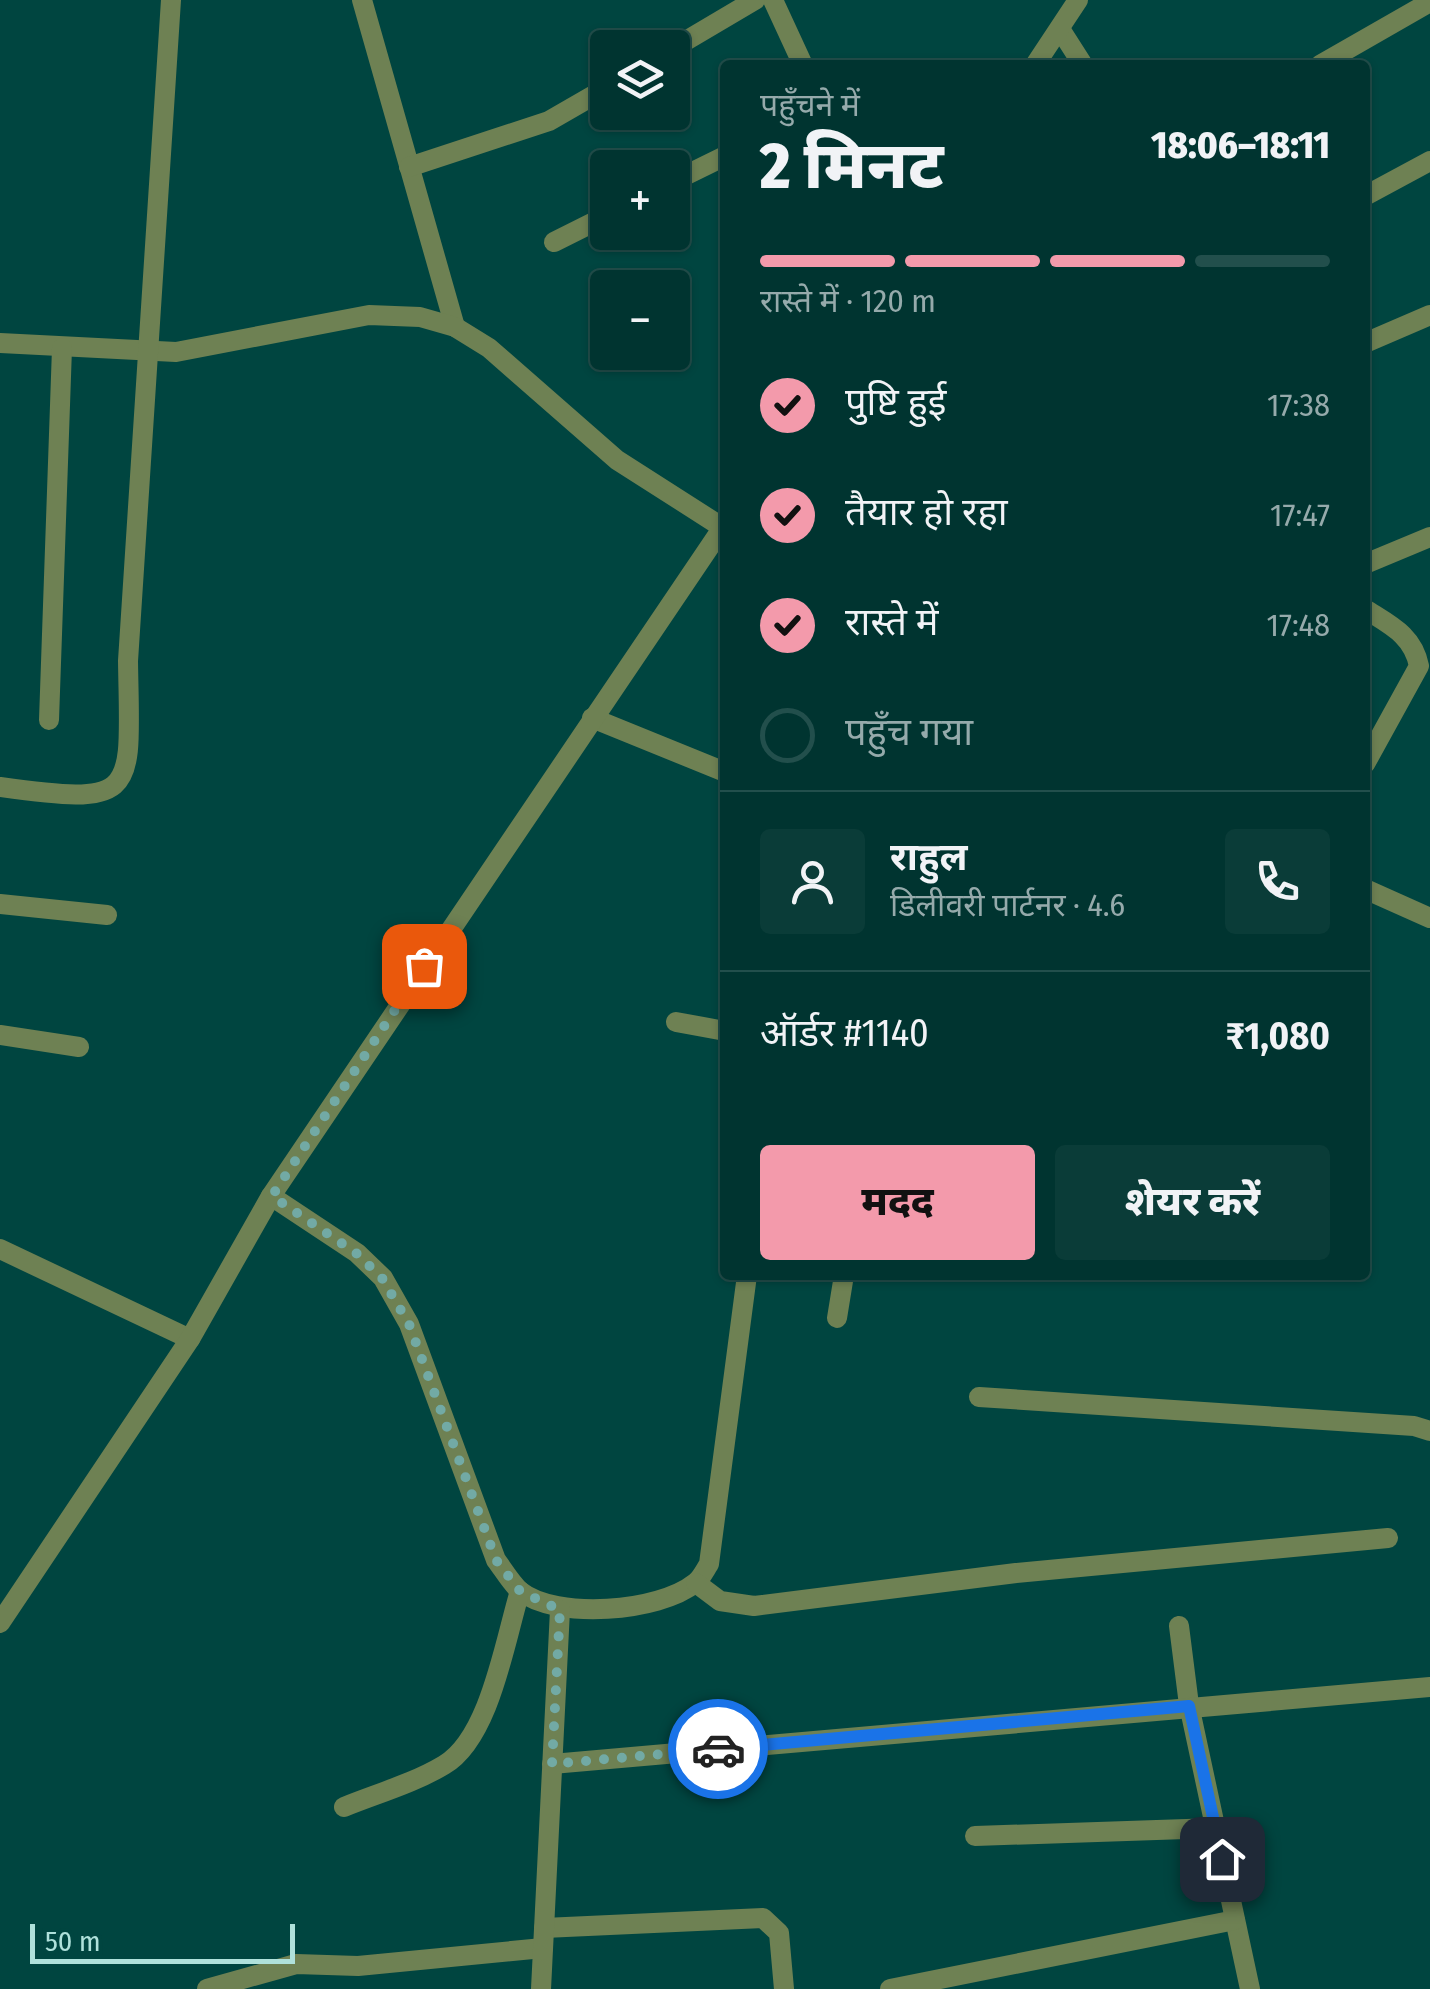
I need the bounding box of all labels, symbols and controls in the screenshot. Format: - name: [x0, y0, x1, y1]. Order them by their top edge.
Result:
- map controls: [590, 30, 690, 370]
- button: layers: [590, 30, 690, 130]
- text: पहुँचने में: [760, 86, 860, 124]
- text: 18:06–18:11: [1151, 122, 1330, 168]
- text: 2 मिनट: [760, 127, 944, 205]
- button: +: [590, 150, 690, 250]
- button: −: [590, 270, 690, 370]
- text: रास्ते में · 120 m: [760, 282, 936, 320]
- icon: check: [760, 378, 815, 433]
- text: पुष्टि हुई: [845, 379, 946, 425]
- text: 17:38: [1267, 386, 1330, 424]
- icon: check: [760, 488, 815, 543]
- text: तैयार हो रहा: [845, 489, 1008, 535]
- text: 17:47: [1270, 496, 1330, 534]
- icon: check: [760, 598, 815, 653]
- text: रास्ते में: [845, 599, 938, 645]
- text: 17:48: [1266, 606, 1330, 644]
- text: पहुँच गया: [845, 709, 973, 755]
- button: person: [760, 829, 865, 934]
- button: phone: [1225, 829, 1330, 934]
- text: राहुल: [890, 834, 967, 880]
- text: डिलीवरी पार्टनर · 4.6: [890, 886, 1125, 924]
- pin: [382, 924, 467, 1009]
- icon: bag: [397, 939, 452, 994]
- text: ऑर्डर #1140: [760, 1010, 929, 1056]
- text: ₹1,080: [1226, 1013, 1330, 1059]
- button: मदद: [760, 1145, 1035, 1260]
- button: शेयर करें: [1055, 1145, 1330, 1260]
- courier: [668, 1699, 768, 1799]
- icon: car: [691, 1722, 746, 1777]
- pin: [1180, 1817, 1265, 1902]
- icon: home: [1195, 1832, 1250, 1887]
- scale bar: [30, 1919, 295, 1964]
- text: 50 m: [45, 1925, 101, 1958]

